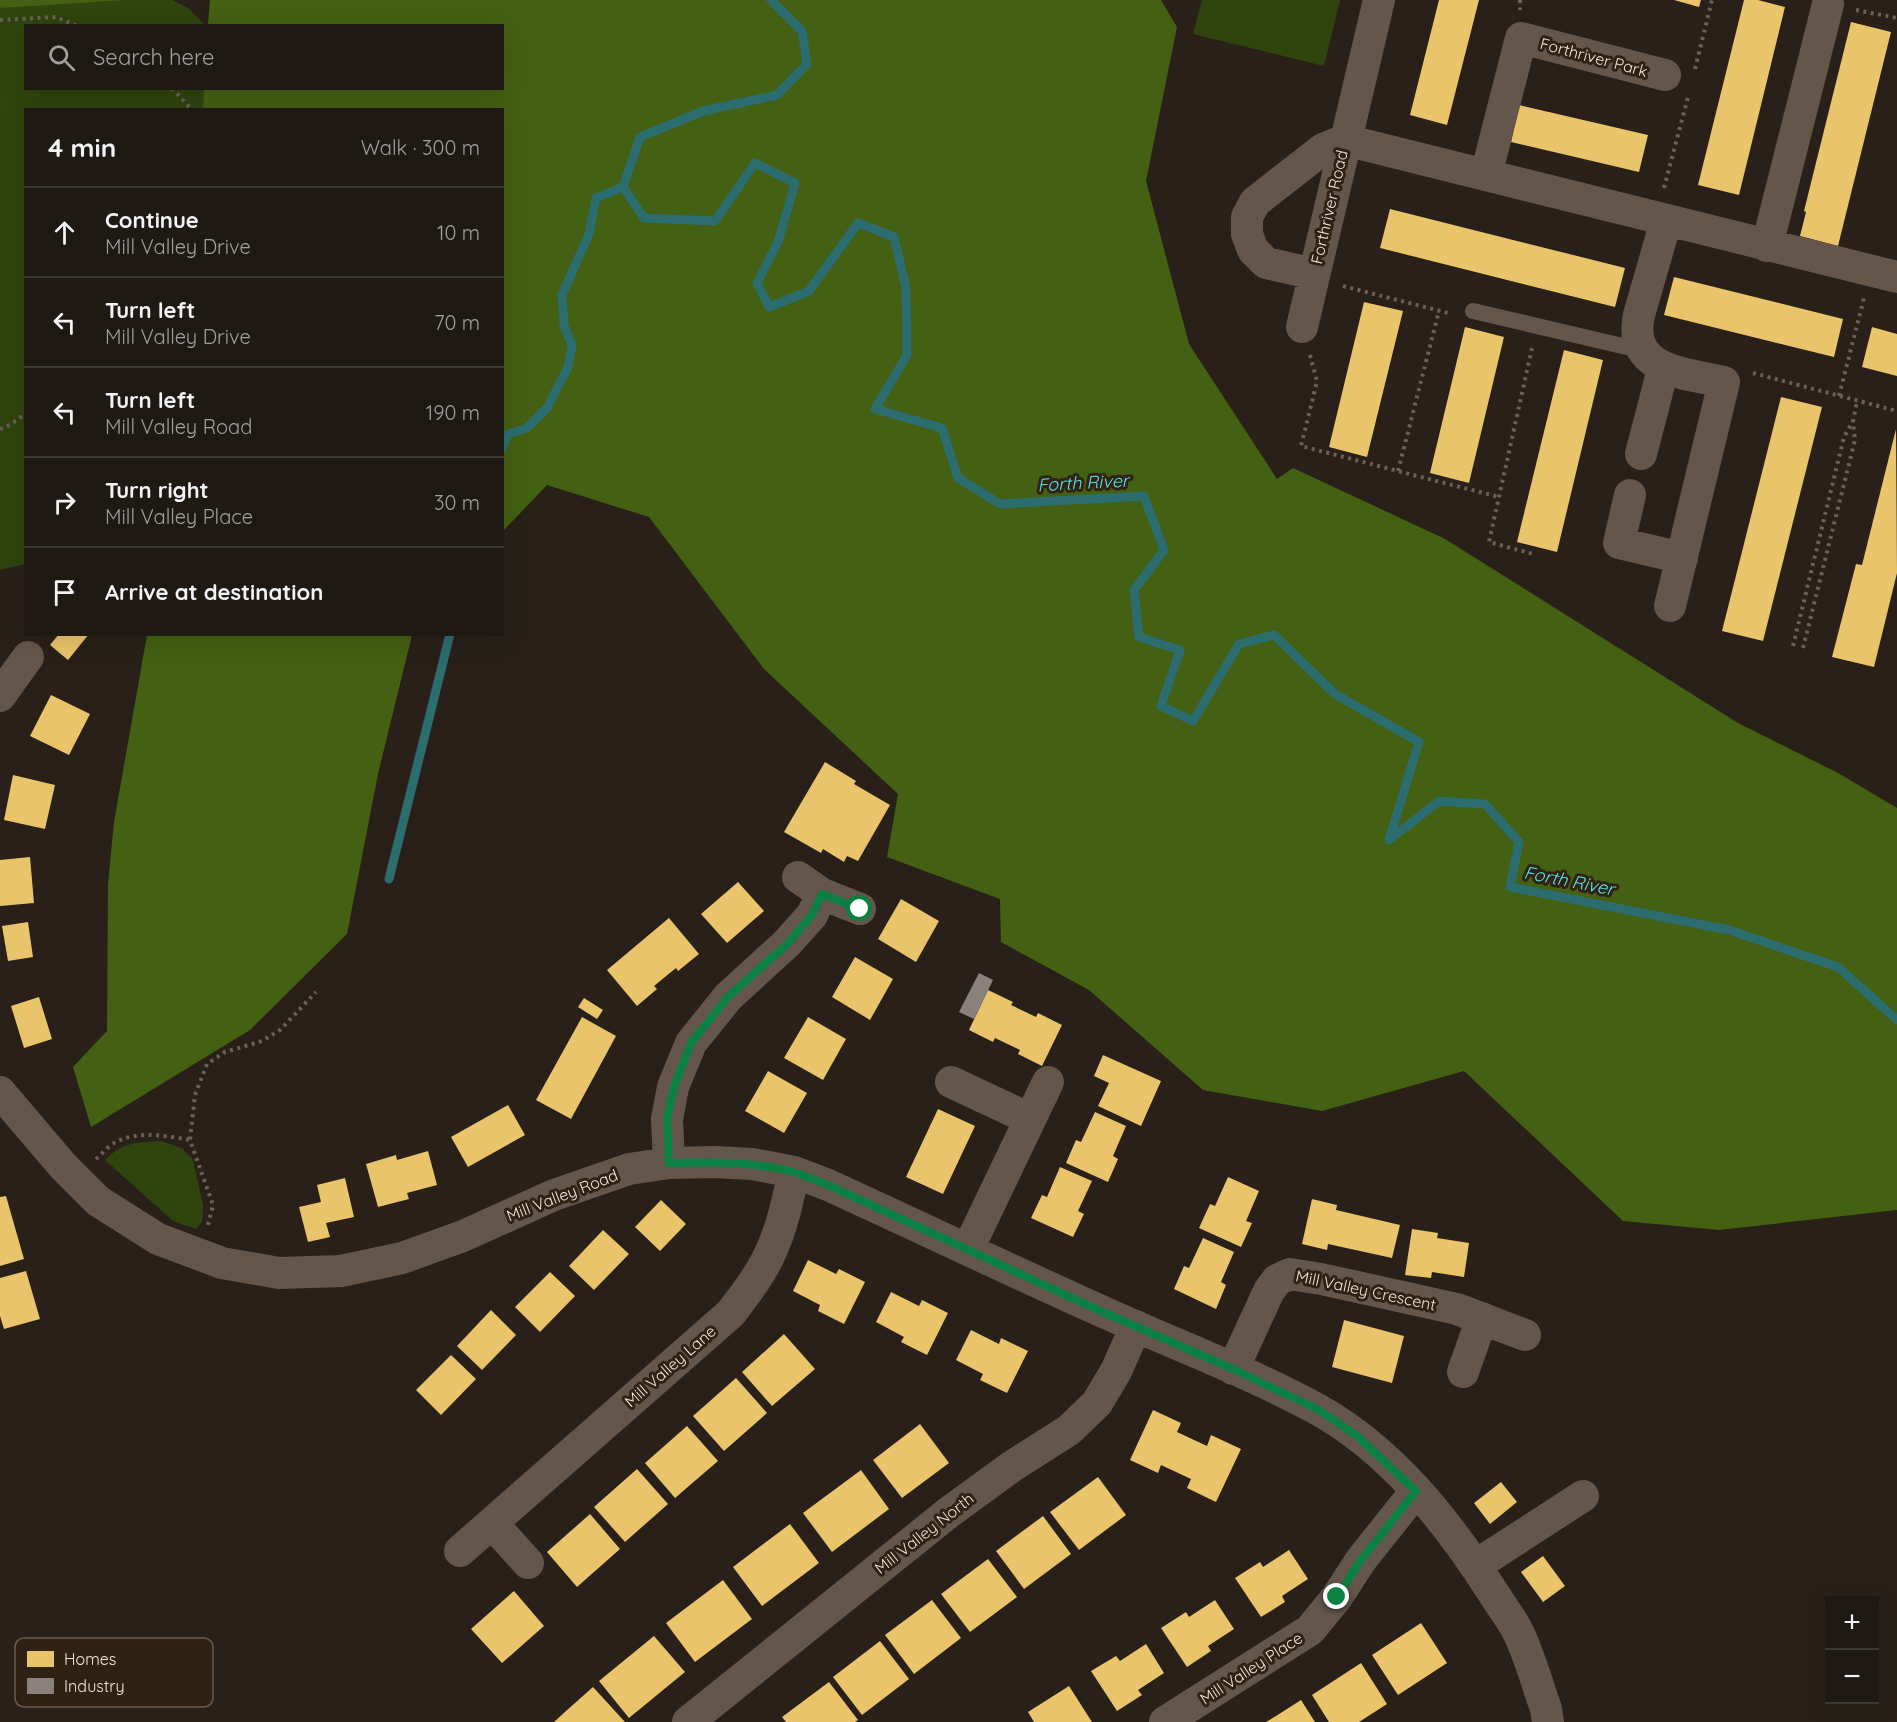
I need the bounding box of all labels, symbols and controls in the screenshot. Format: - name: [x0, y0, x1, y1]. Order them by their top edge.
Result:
- search box: [24, 24, 504, 90]
- street label: Forthriver Park: [1538, 33, 1650, 81]
- icon: search: [45, 41, 78, 74]
- text: Search here: [93, 43, 214, 71]
- text: 4 min: [48, 131, 116, 164]
- text: Walk · 300 m: [361, 135, 480, 160]
- street label: Forthriver Road: [1306, 148, 1352, 266]
- text: Continue: [105, 206, 199, 234]
- icon: ahead: [48, 216, 81, 249]
- text: 10 m: [437, 220, 480, 245]
- text: Mill Valley Drive: [105, 234, 251, 259]
- text: Turn left: [105, 296, 195, 324]
- icon: left: [48, 306, 81, 339]
- text: 70 m: [434, 310, 480, 335]
- text: Mill Valley Drive: [105, 324, 251, 349]
- text: Turn left: [105, 386, 195, 414]
- icon: left: [48, 396, 81, 429]
- text: 190 m: [426, 400, 480, 425]
- text: Mill Valley Road: [105, 414, 252, 439]
- water label: Forth River: [1037, 469, 1131, 496]
- text: Turn right: [105, 476, 209, 504]
- icon: right: [48, 486, 81, 519]
- text: 30 m: [434, 490, 480, 515]
- text: Mill Valley Place: [105, 504, 253, 529]
- icon: arrive: [48, 576, 81, 609]
- text: Arrive at destination: [105, 578, 323, 606]
- water label: Forth River: [1522, 860, 1618, 901]
- route start: [846, 895, 872, 921]
- street label: Mill Valley Road: [503, 1165, 621, 1225]
- street label: Mill Valley Crescent: [1294, 1265, 1438, 1315]
- street label: Mill Valley Lane: [620, 1321, 720, 1411]
- street label: Mill Valley North: [871, 1488, 977, 1578]
- route end: [1323, 1583, 1349, 1609]
- map controls: [1825, 1596, 1879, 1704]
- button: +: [1825, 1596, 1879, 1650]
- street label: Mill Valley Place: [1196, 1627, 1306, 1709]
- legend: [15, 1638, 213, 1707]
- text: Homes: [64, 1649, 116, 1669]
- button: −: [1825, 1650, 1879, 1704]
- text: Industry: [64, 1676, 124, 1696]

